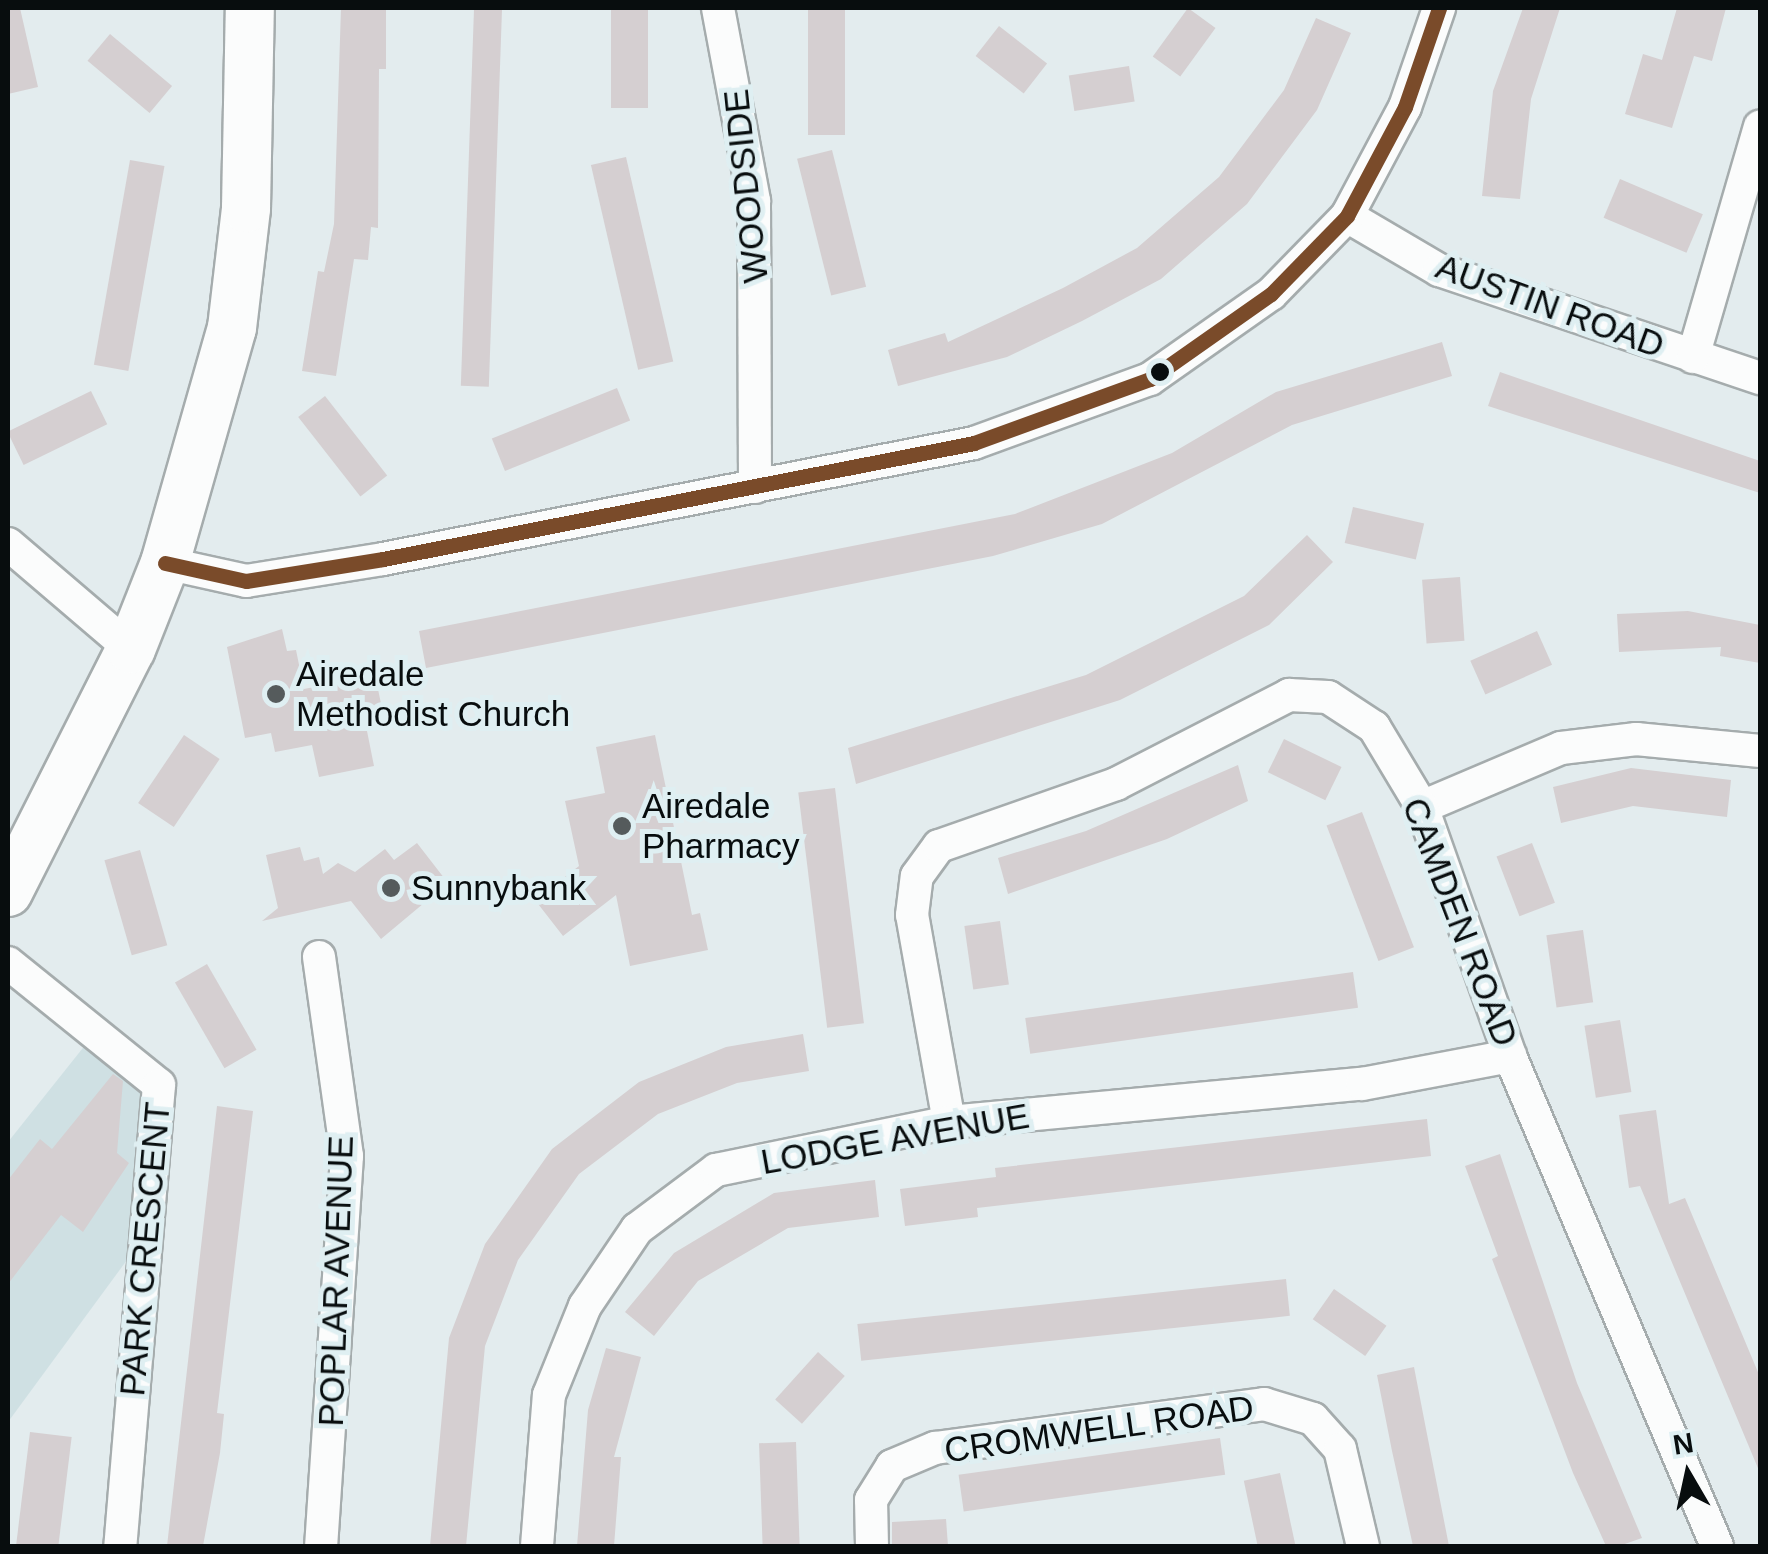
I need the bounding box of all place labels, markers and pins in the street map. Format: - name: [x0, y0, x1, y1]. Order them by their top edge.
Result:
- unlabelled marker: [1150, 362, 1170, 382]
- place label: Airedale Methodist Church: [296, 653, 570, 735]
- marker: Airedale Methodist Church: [265, 683, 287, 705]
- place label: Airedale Pharmacy: [642, 785, 800, 867]
- marker: Airedale Pharmacy: [611, 815, 633, 837]
- place label: Sunnybank: [411, 867, 586, 909]
- marker: Sunnybank: [380, 877, 402, 899]

